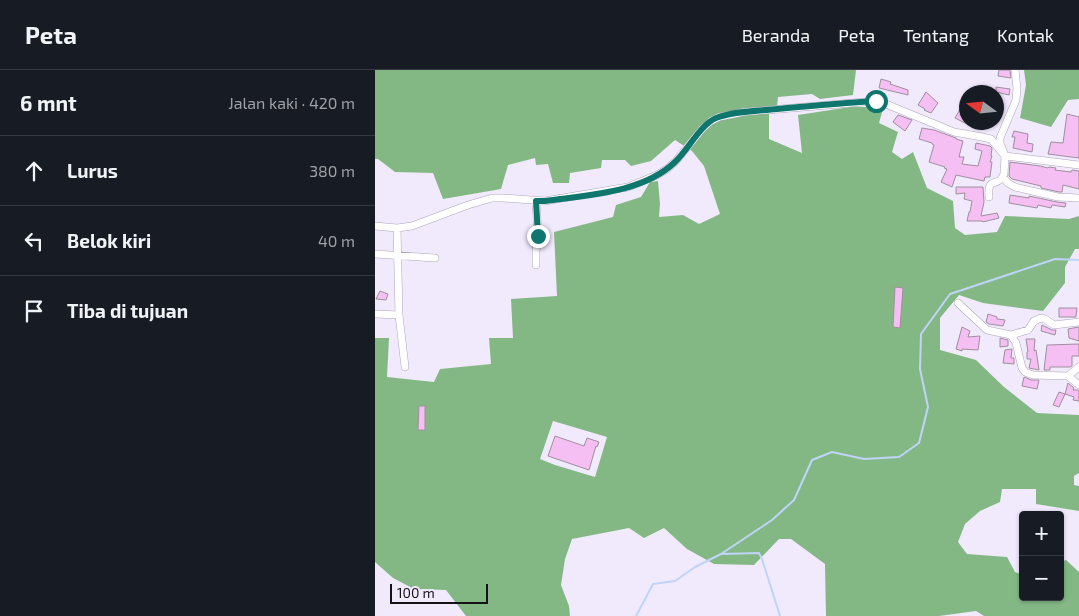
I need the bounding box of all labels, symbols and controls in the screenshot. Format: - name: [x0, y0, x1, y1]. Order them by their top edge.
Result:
- text: Peta: [25, 20, 77, 49]
- text: Beranda: [742, 24, 810, 46]
- text: Peta: [838, 24, 875, 46]
- text: Tentang: [903, 24, 969, 46]
- text: Kontak: [997, 24, 1054, 46]
- north arrow: [959, 85, 1004, 130]
- text: 6 mnt: [20, 90, 77, 115]
- route start: [865, 90, 888, 113]
- text: Jalan kaki · 420 m: [228, 93, 355, 112]
- icon: ahead: [20, 157, 48, 185]
- text: Lurus: [67, 159, 118, 182]
- text: 380 m: [309, 161, 355, 180]
- route end: [527, 225, 550, 248]
- icon: left: [20, 227, 48, 255]
- text: Belok kiri: [67, 229, 151, 252]
- text: 40 m: [318, 231, 355, 250]
- icon: arrive: [20, 297, 48, 325]
- text: Tiba di tujuan: [67, 299, 188, 322]
- map controls: [1019, 511, 1064, 601]
- button: +: [1019, 511, 1064, 556]
- button: −: [1019, 556, 1064, 601]
- scale bar: [390, 581, 487, 604]
- text: 100 m: [397, 584, 435, 601]

